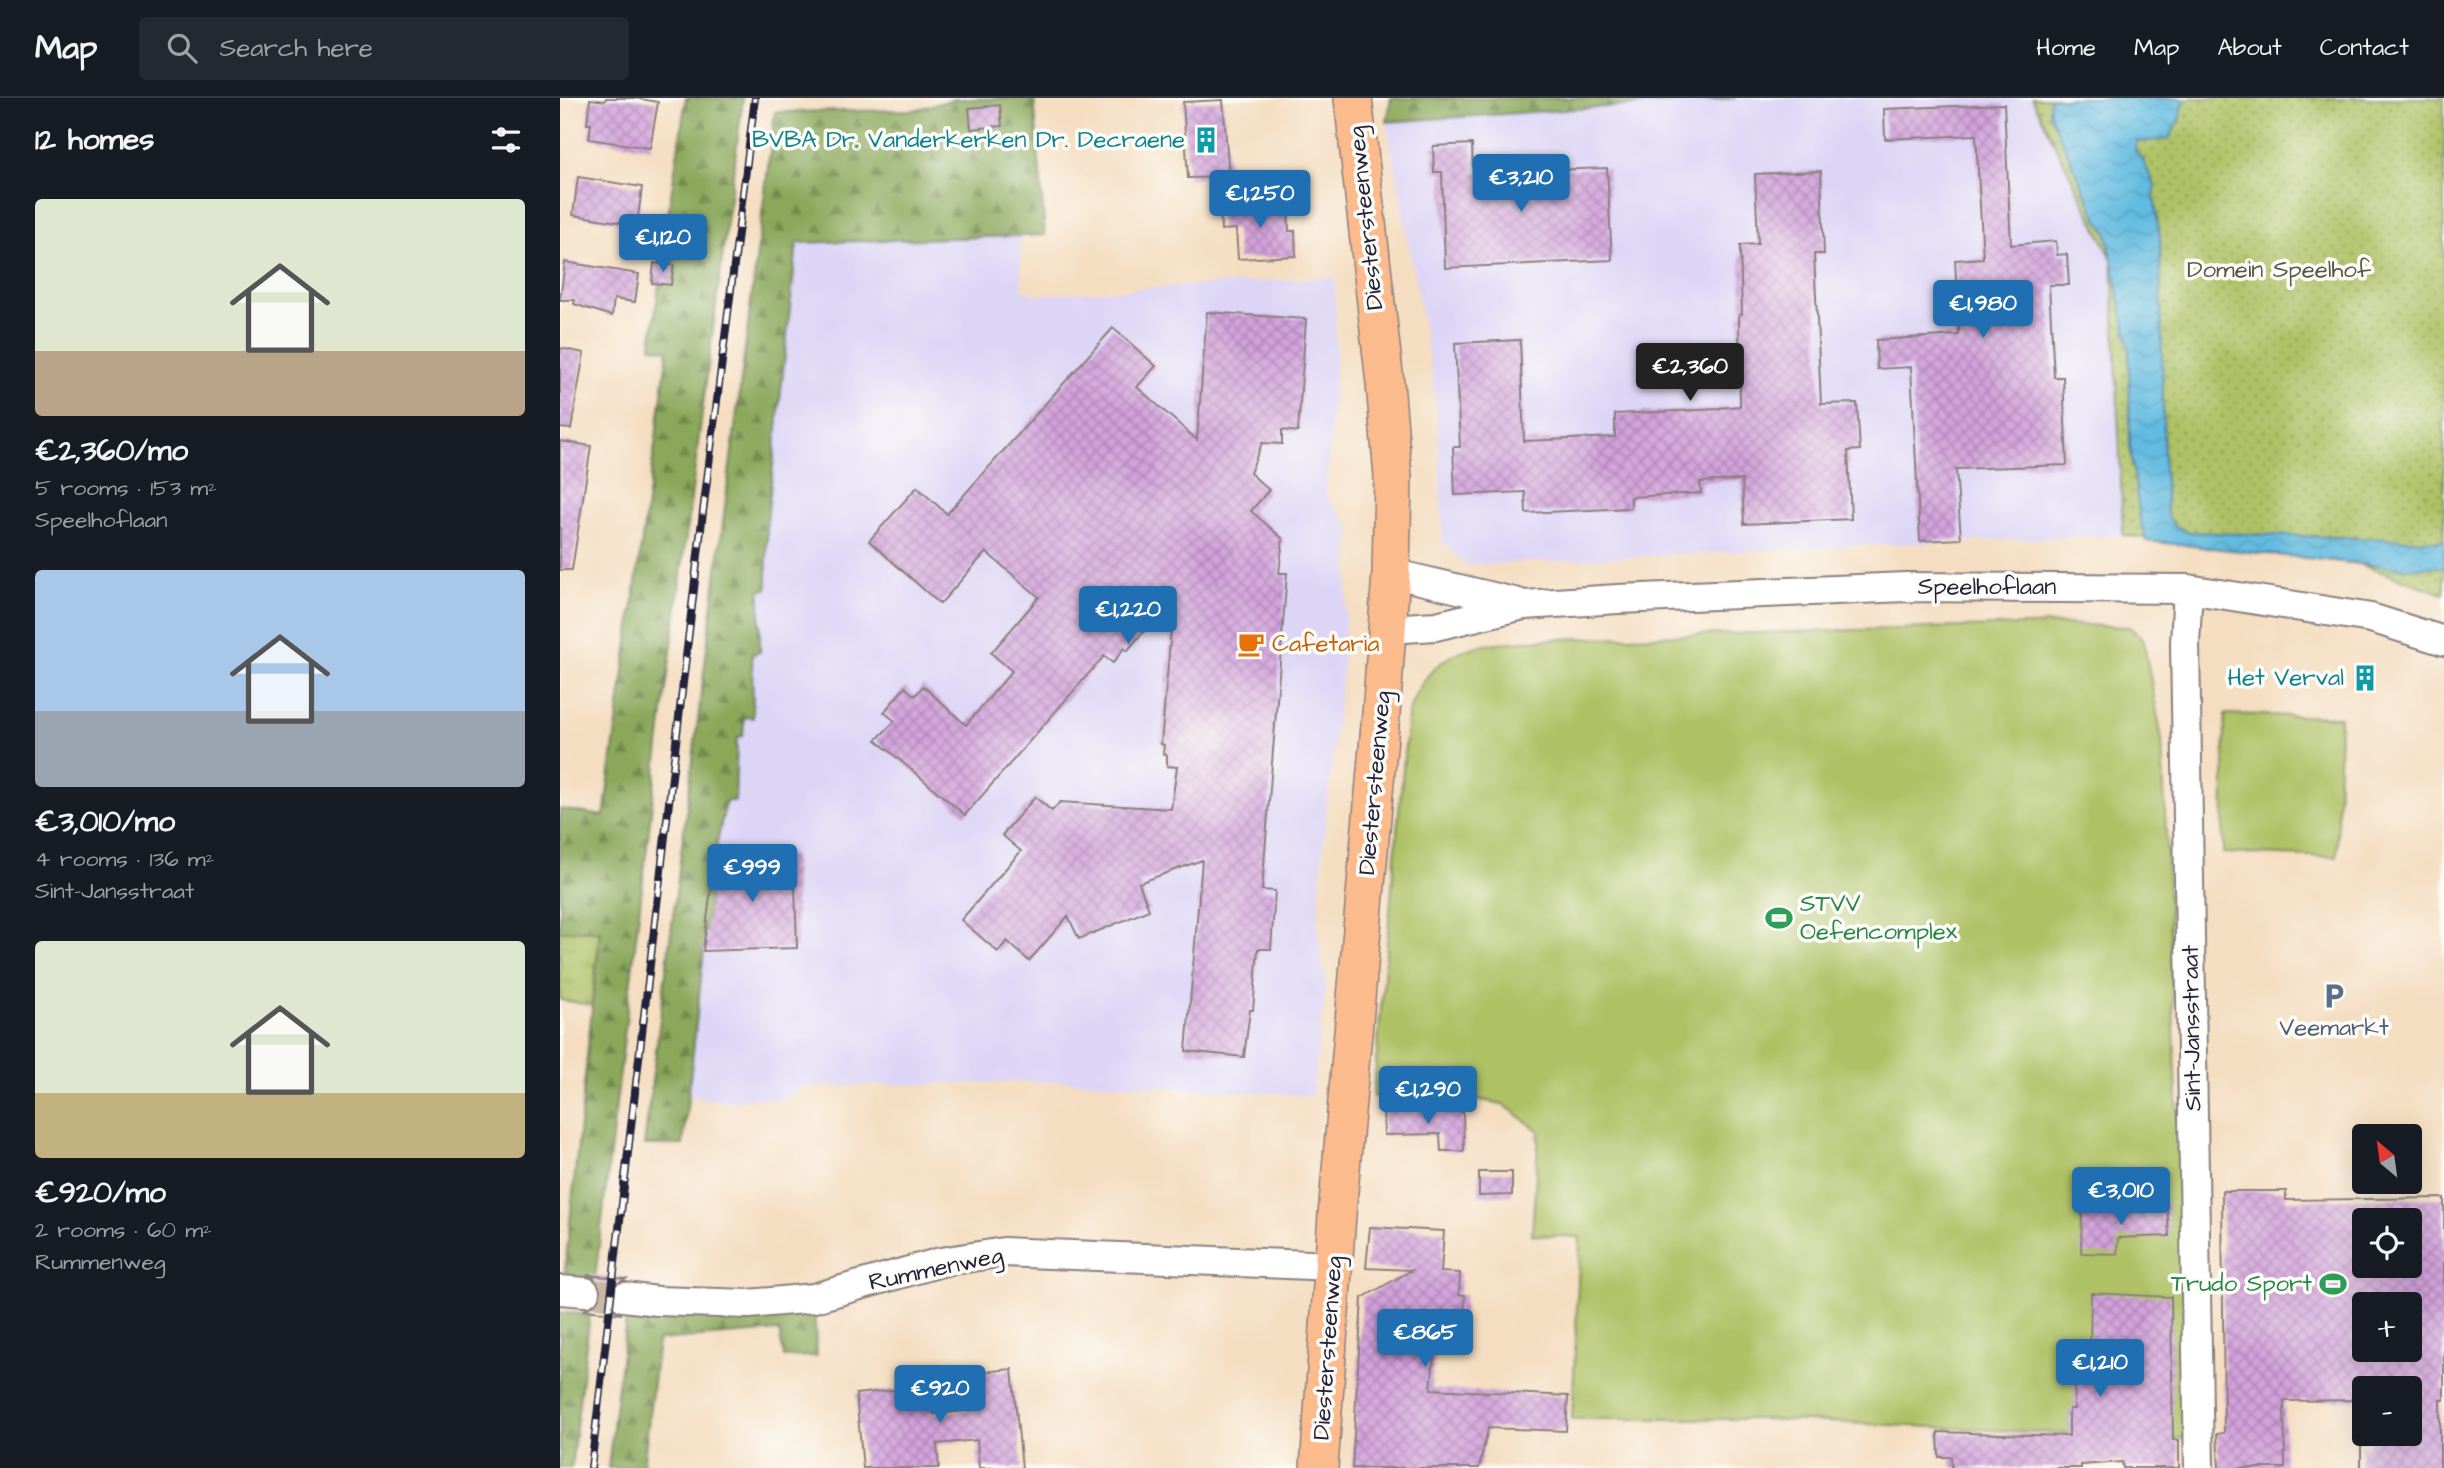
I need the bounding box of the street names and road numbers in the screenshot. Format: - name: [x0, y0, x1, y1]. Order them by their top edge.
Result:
- street label: Diestersteenweg: [1339, 124, 1394, 312]
- street label: Speelhoflaan: [1918, 570, 2056, 604]
- street label: Diestersteenweg: [1350, 690, 1401, 877]
- street label: Sint-Jansstraat: [2174, 944, 2210, 1111]
- street label: Rummenweg: [866, 1238, 1006, 1301]
- street label: Diestersteenweg: [1305, 1255, 1352, 1441]

